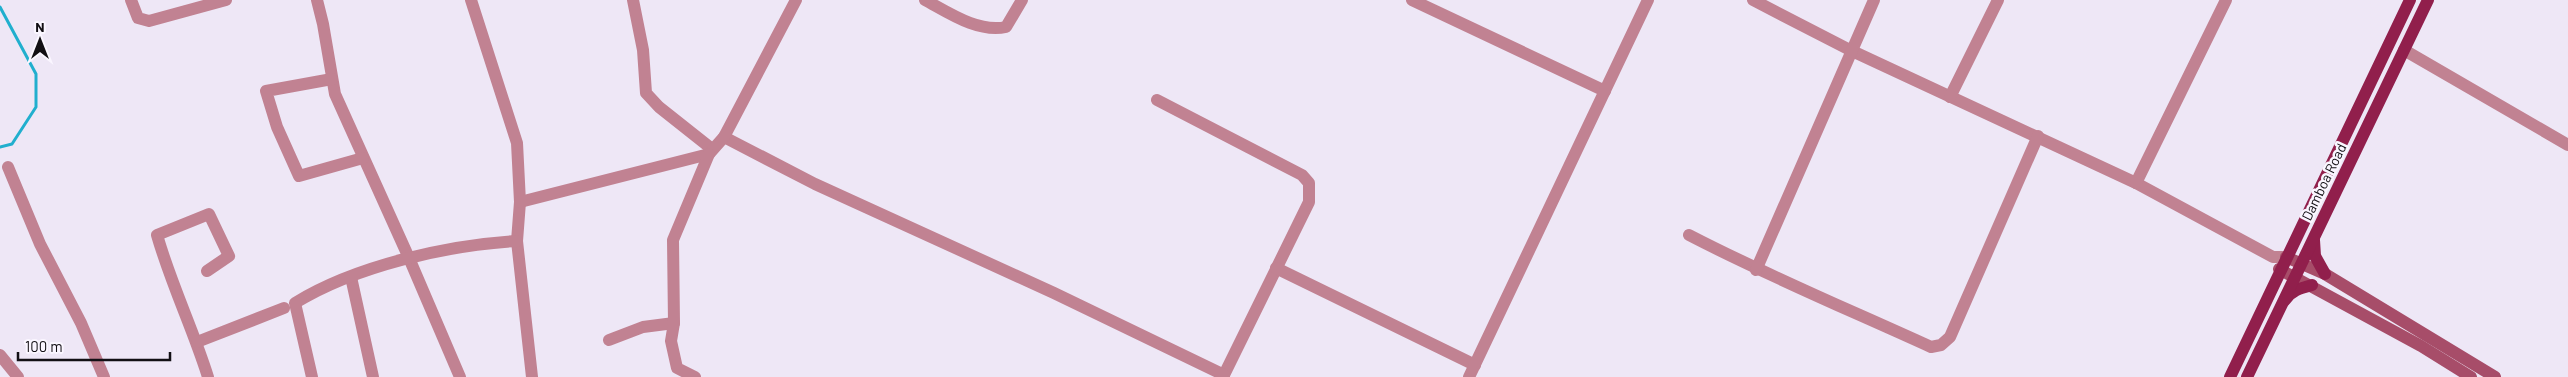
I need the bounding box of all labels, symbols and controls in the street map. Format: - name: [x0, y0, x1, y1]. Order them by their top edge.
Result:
- north arrow: [15, 15, 65, 65]
- text: N: [35, 18, 45, 35]
- street label: Damboa Road: [2298, 141, 2349, 223]
- scale bar: [18, 330, 170, 362]
- text: 100 m: [25, 337, 63, 355]

